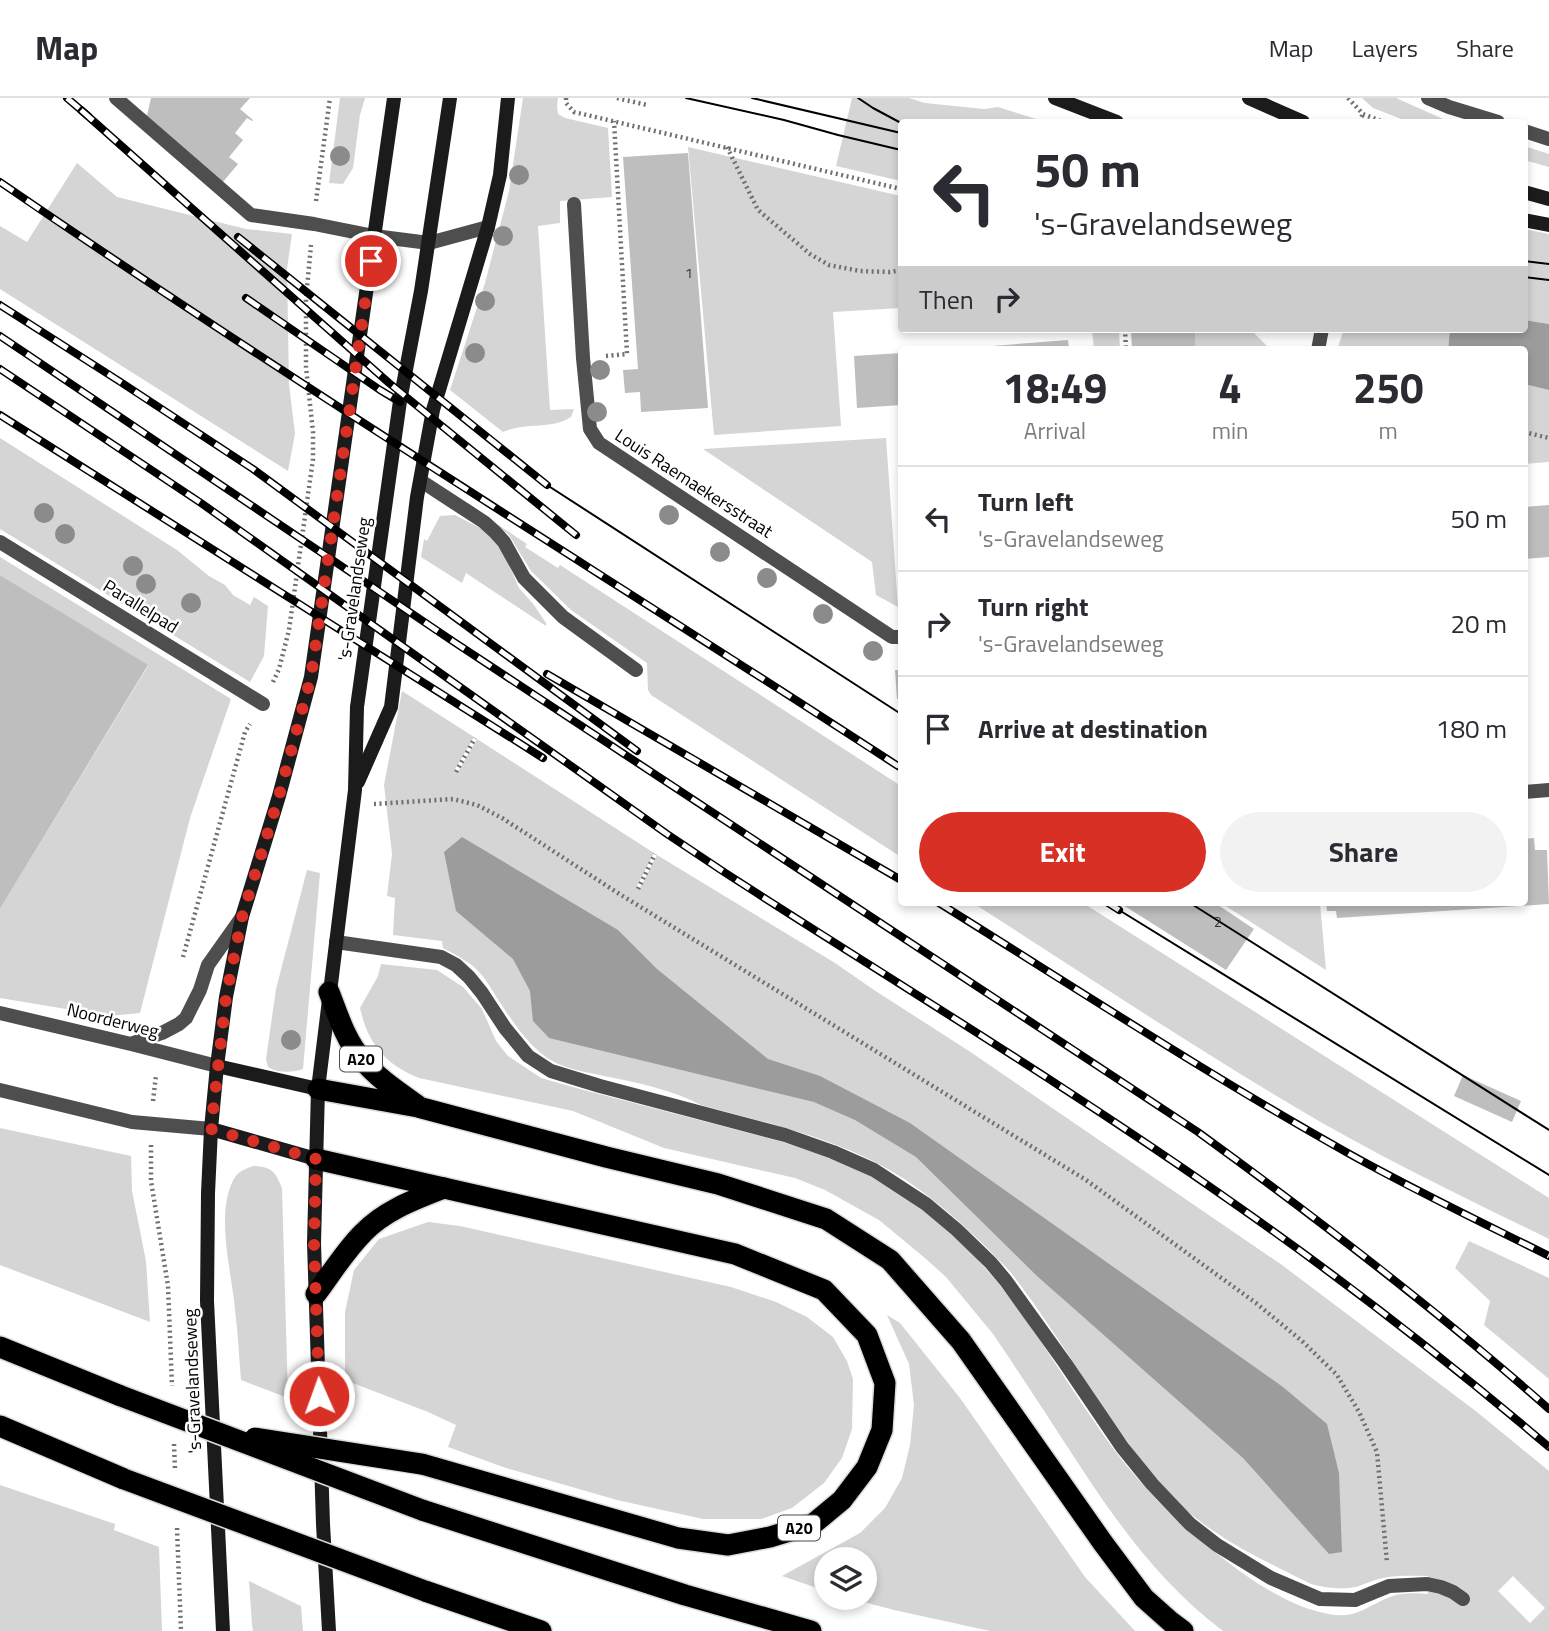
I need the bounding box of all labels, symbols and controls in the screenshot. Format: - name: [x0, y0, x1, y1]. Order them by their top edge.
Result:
- text: Map: [35, 23, 98, 73]
- text: Map: [1269, 30, 1314, 66]
- text: Layers: [1352, 30, 1418, 66]
- text: Share: [1456, 30, 1514, 66]
- text: 50 m: [1034, 131, 1141, 206]
- icon: left: [919, 147, 1010, 238]
- text: 's-Gravelandseweg: [1034, 199, 1292, 247]
- pin: [341, 231, 401, 291]
- icon: arrive: [352, 242, 390, 280]
- house number: 1: [685, 262, 693, 283]
- text: Then: [919, 280, 974, 319]
- icon: right: [988, 280, 1026, 318]
- text: 18:49: [1002, 355, 1107, 419]
- text: 4: [1218, 355, 1242, 419]
- text: 250: [1353, 355, 1423, 419]
- text: Arrival: [1024, 413, 1086, 448]
- text: min: [1212, 413, 1248, 448]
- text: m: [1379, 413, 1398, 448]
- street label: Louis Raemaekersstraat: [610, 422, 779, 545]
- text: Turn left: [978, 482, 1073, 521]
- text: 50 m: [1450, 499, 1507, 538]
- icon: left: [919, 500, 957, 538]
- street label: 's-Gravelandseweg: [331, 515, 377, 663]
- text: 's-Gravelandseweg: [978, 521, 1164, 556]
- street label: Parallelpad: [98, 572, 184, 640]
- text: Turn right: [978, 587, 1089, 626]
- text: 20 m: [1450, 604, 1507, 643]
- icon: right: [919, 605, 957, 643]
- text: 's-Gravelandseweg: [978, 626, 1164, 661]
- text: Arrive at destination: [978, 709, 1208, 748]
- text: 180 m: [1436, 709, 1507, 748]
- icon: arrive: [919, 710, 957, 748]
- button: Exit: [919, 812, 1206, 892]
- button: Share: [1220, 812, 1507, 892]
- house number: 2: [1214, 911, 1222, 932]
- street label: Noorderweg: [64, 996, 162, 1044]
- road number: A20: [340, 1046, 382, 1071]
- street label: 's-Gravelandseweg: [176, 1308, 208, 1454]
- position arrow: [282, 1359, 356, 1433]
- road number: A20: [778, 1516, 820, 1540]
- map controls: [814, 1547, 877, 1610]
- button: layers: [814, 1547, 877, 1610]

